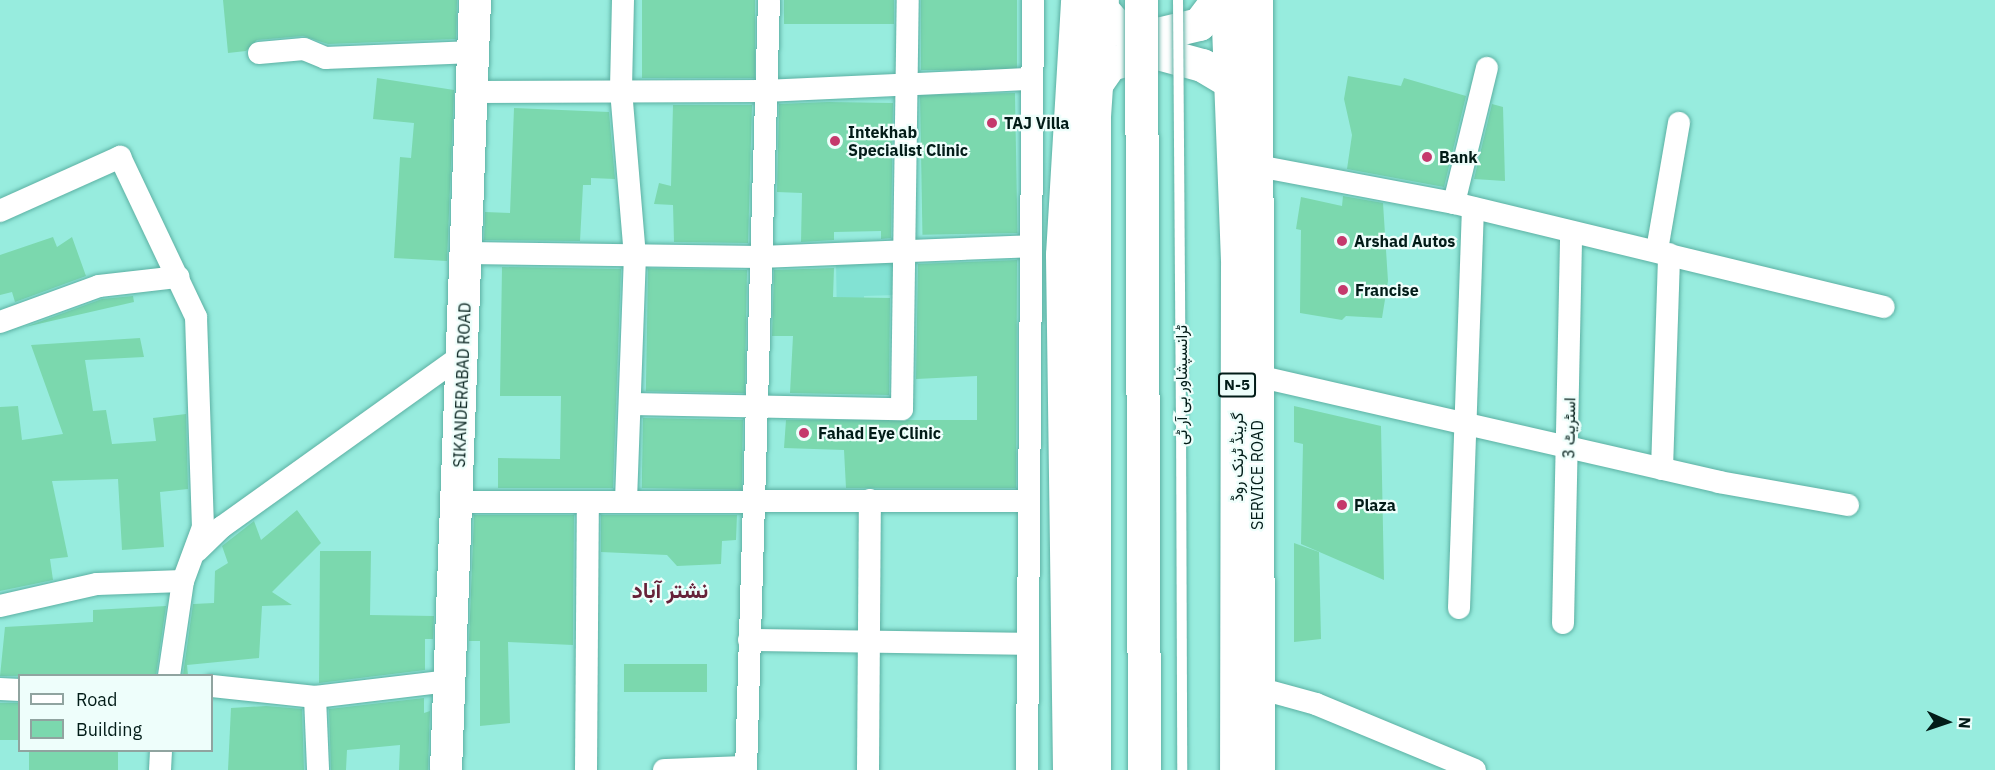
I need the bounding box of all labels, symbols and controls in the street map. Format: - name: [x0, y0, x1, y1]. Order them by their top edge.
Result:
- place label: TAJ Villa: [1004, 113, 1069, 133]
- marker: TAJ Villa: [985, 116, 999, 130]
- place label: Intekhab Specialist Clinic: [848, 122, 968, 160]
- marker: Intekhab Specialist Clinic: [826, 132, 844, 150]
- place label: Bank: [1439, 147, 1478, 167]
- marker: Bank: [1420, 150, 1434, 164]
- place label: Arshad Autos: [1354, 231, 1455, 251]
- marker: Arshad Autos: [1335, 234, 1349, 248]
- place label: Francise: [1355, 280, 1419, 300]
- marker: Francise: [1336, 283, 1350, 297]
- street label: SIKANDERABAD ROAD: [450, 302, 474, 468]
- street label: ٹرانسپشاور بی آر ٹی: [1171, 325, 1191, 445]
- road number: N-5: [1218, 373, 1256, 397]
- street label: اسٹریٹ 3: [1559, 397, 1579, 459]
- street label: گرینڈ ٹرنک روڈ: [1227, 412, 1247, 502]
- street label: SERVICE ROAD: [1247, 420, 1267, 530]
- place label: Fahad Eye Clinic: [818, 423, 941, 443]
- marker: Fahad Eye Clinic: [795, 424, 813, 442]
- place label: Plaza: [1354, 495, 1396, 515]
- marker: Plaza: [1335, 498, 1349, 512]
- district label: نشتر آباد: [632, 577, 708, 603]
- legend: [18, 674, 213, 752]
- text: Road: [76, 688, 117, 711]
- north arrow: [1917, 692, 1977, 752]
- text: N: [1955, 717, 1975, 729]
- text: Building: [76, 718, 142, 741]

